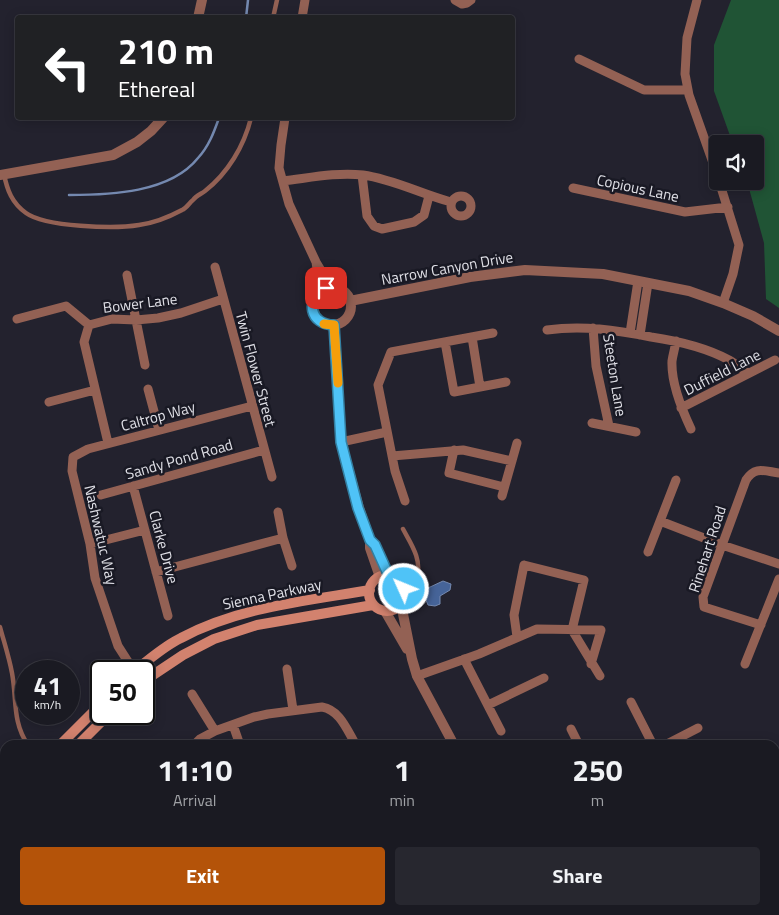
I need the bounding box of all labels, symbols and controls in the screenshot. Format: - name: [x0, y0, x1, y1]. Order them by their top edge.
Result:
- text: 210 m: [118, 24, 214, 78]
- icon: left: [35, 35, 100, 100]
- text: Ethereal: [118, 72, 195, 106]
- map controls: [709, 135, 764, 190]
- button: sound: [709, 135, 764, 190]
- street label: Copious Lane: [595, 168, 681, 208]
- street label: Narrow Canyon Drive: [379, 245, 515, 291]
- pin: [305, 267, 347, 309]
- icon: arrive: [312, 274, 340, 302]
- street label: Bower Lane: [101, 287, 179, 319]
- street label: Twin Flower Street: [230, 309, 283, 430]
- street label: Steeton Lane: [597, 332, 633, 418]
- street label: Duffield Lane: [680, 343, 764, 401]
- street label: Caltrop Way: [118, 395, 198, 437]
- street label: Sandy Pond Road: [123, 433, 235, 485]
- street label: Nashwatuc Way: [78, 483, 124, 587]
- street label: Rinehart Road: [682, 503, 732, 595]
- street label: Clarke Drive: [143, 508, 185, 586]
- position arrow: [377, 562, 429, 614]
- street label: Sienna Parkway: [220, 572, 324, 616]
- speed limit sign: 50: [90, 660, 155, 725]
- text: 41: [33, 667, 62, 705]
- text: km/h: [34, 695, 61, 714]
- text: 11:10: [157, 747, 232, 793]
- text: 1: [394, 747, 411, 793]
- text: 250: [572, 747, 623, 793]
- text: Arrival: [173, 788, 216, 812]
- text: min: [389, 788, 415, 812]
- text: m: [591, 788, 604, 812]
- button: Exit: [20, 847, 385, 905]
- button: Share: [395, 847, 760, 905]

